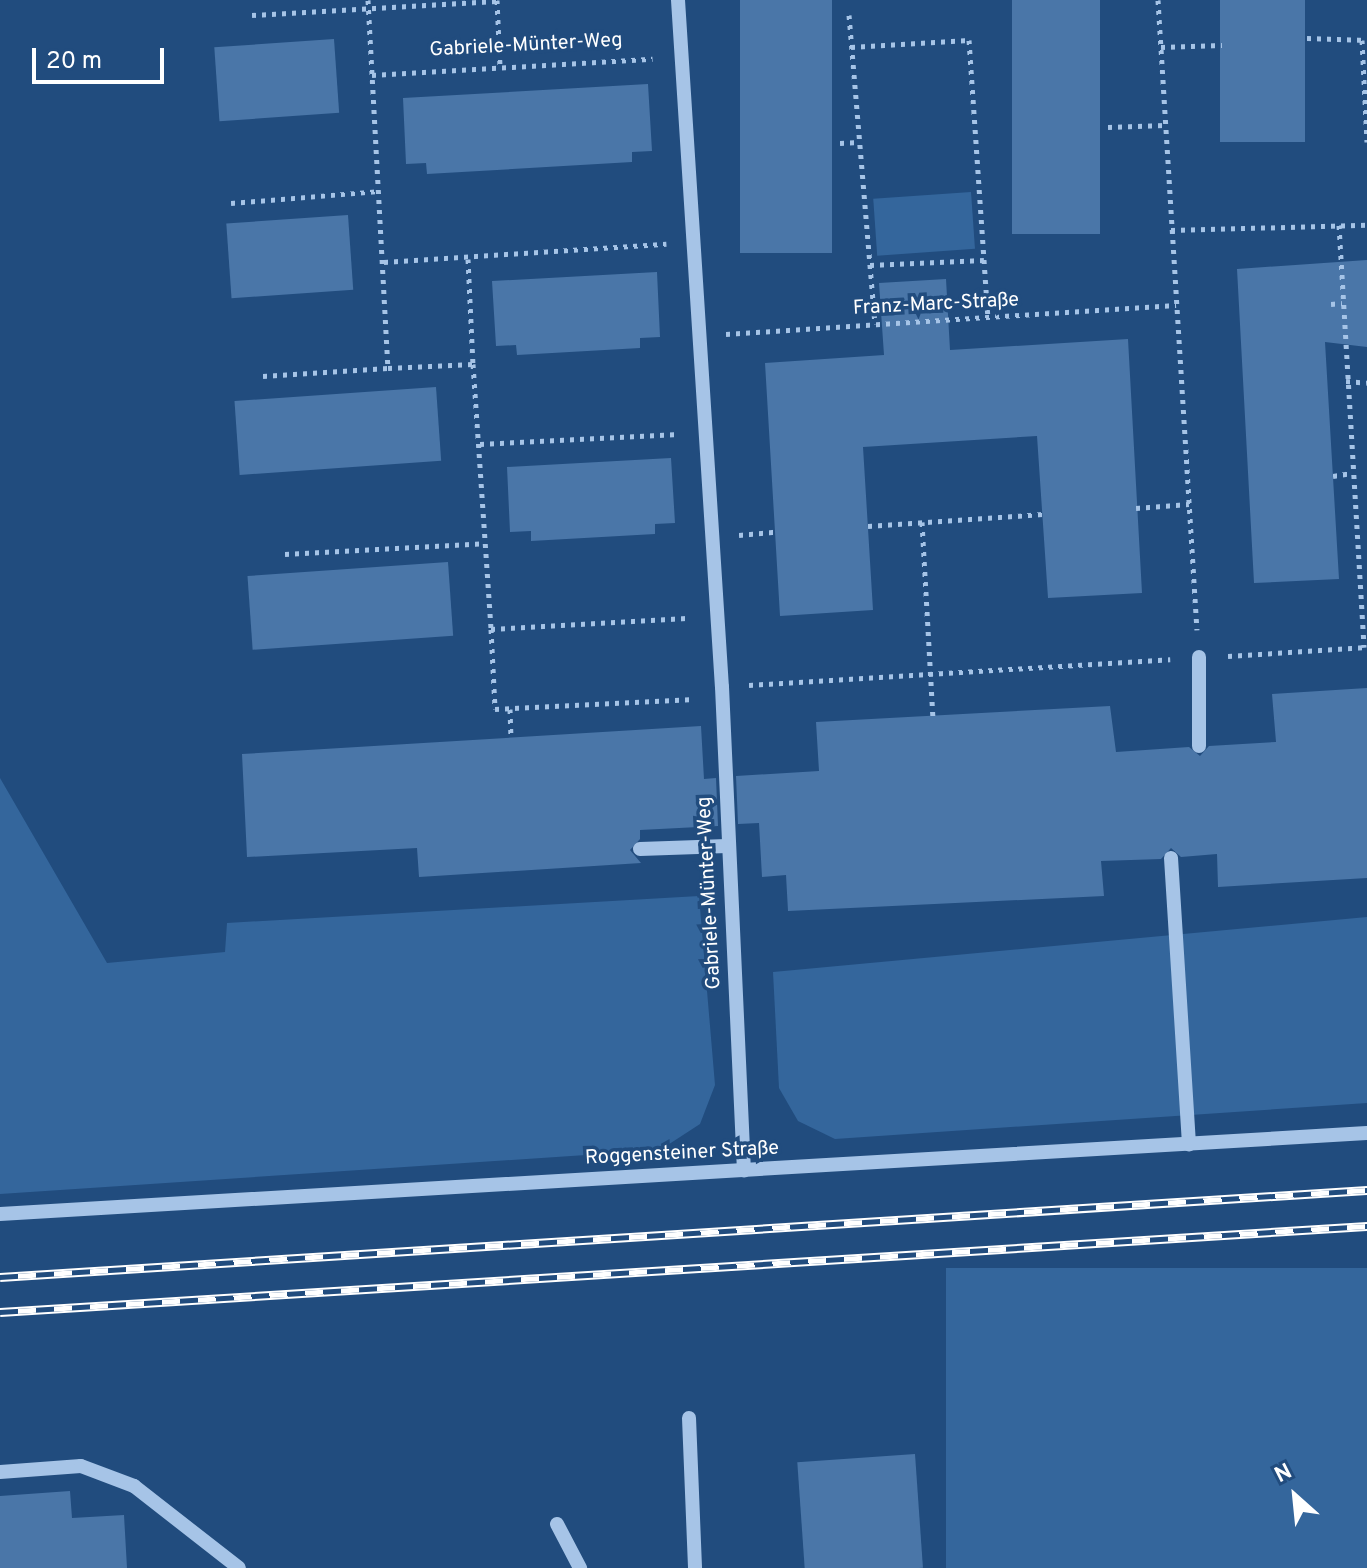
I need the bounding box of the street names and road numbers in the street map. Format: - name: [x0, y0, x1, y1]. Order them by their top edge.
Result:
- street label: Gabriele-Münter-Weg: [429, 29, 623, 63]
- street label: Franz-Marc-Straße: [852, 289, 1020, 321]
- street label: Gabriele-Münter-Weg: [693, 796, 727, 990]
- street label: Roggensteiner Straße: [584, 1137, 780, 1171]

